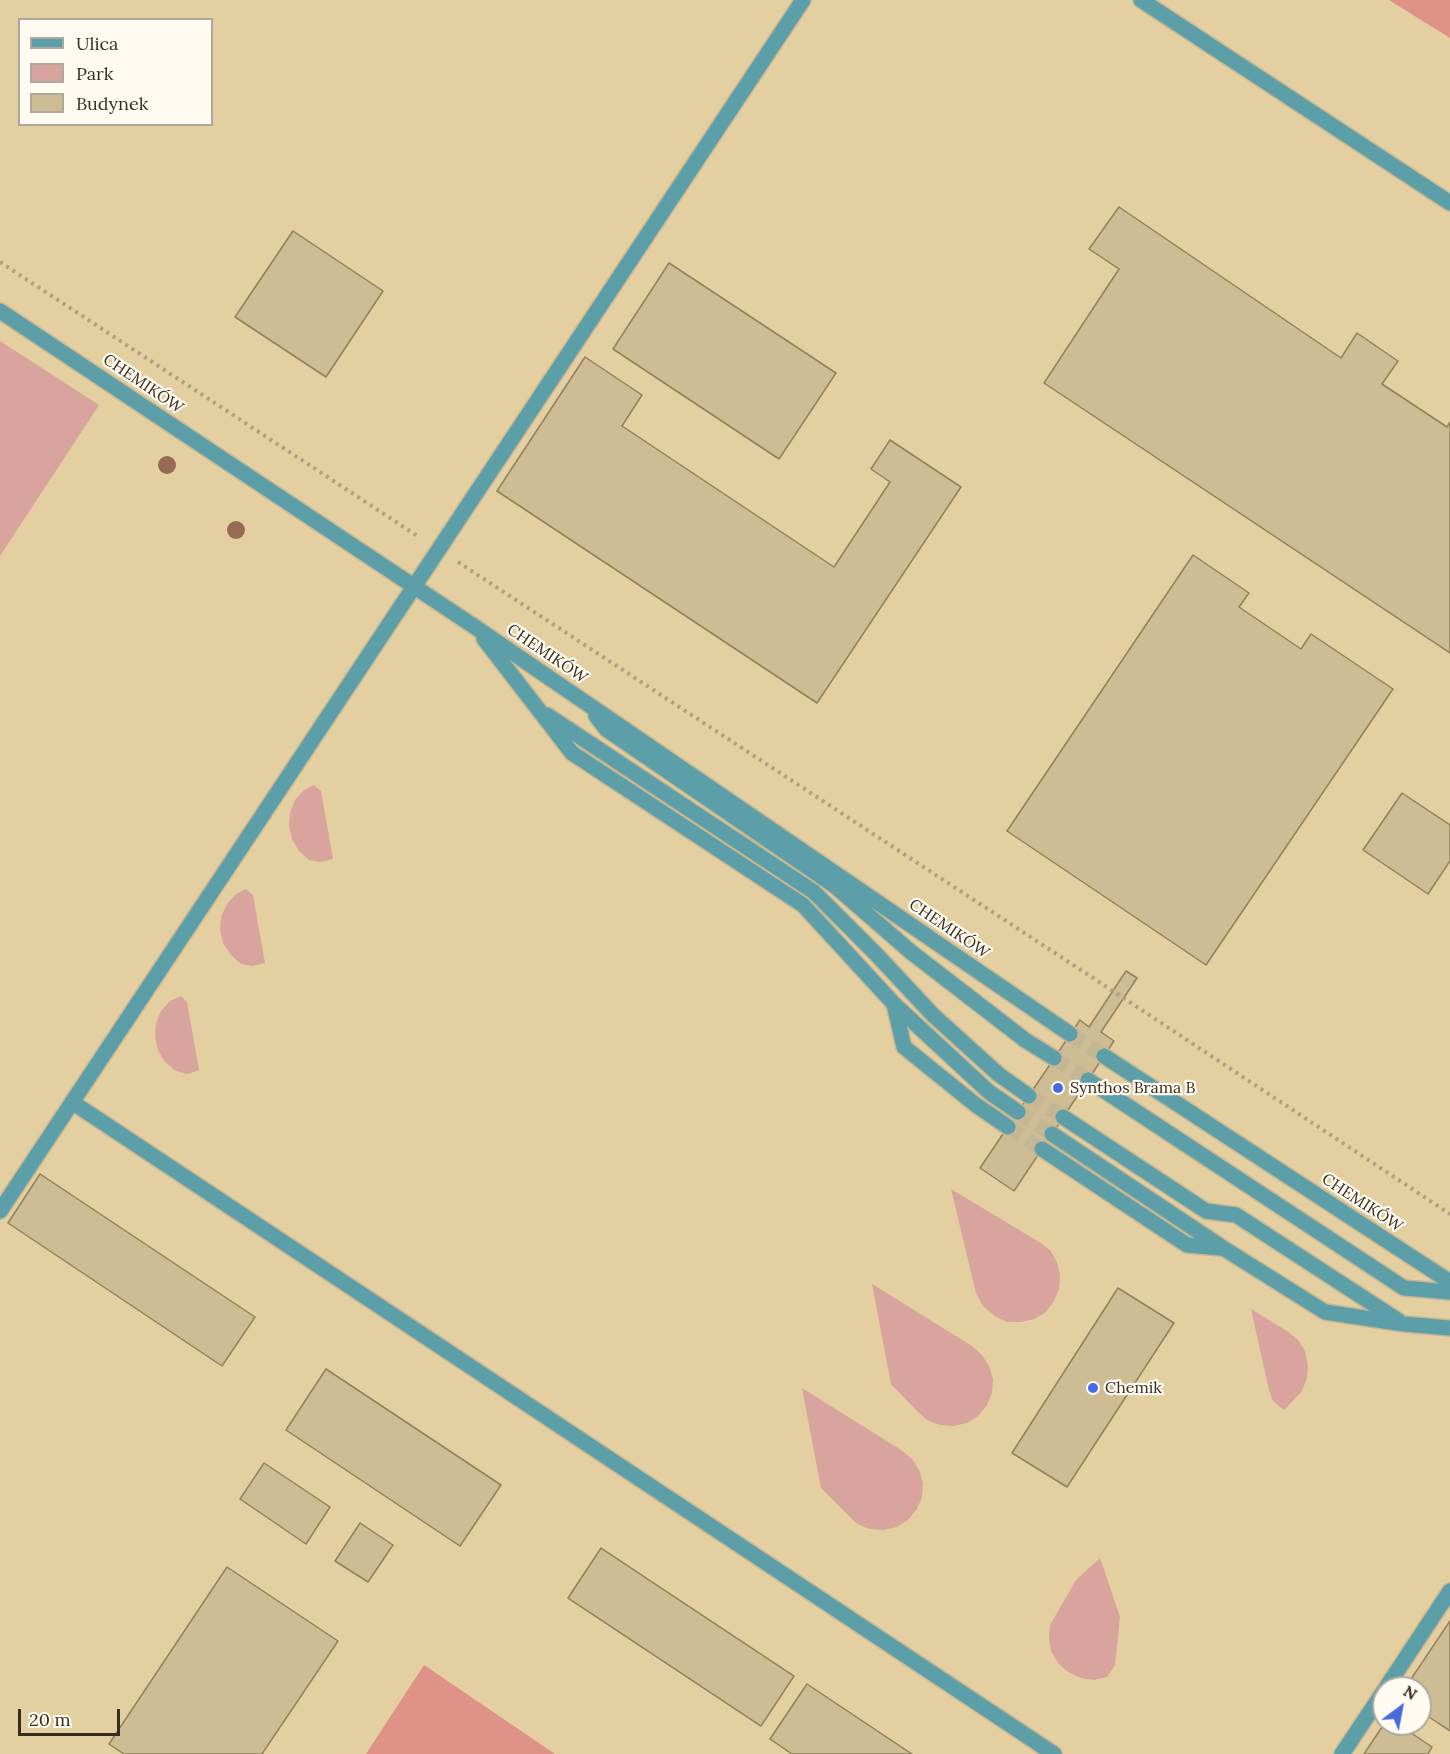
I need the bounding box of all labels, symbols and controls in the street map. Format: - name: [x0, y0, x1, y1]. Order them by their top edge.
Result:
- legend: [18, 18, 213, 126]
- text: Ulica: [76, 32, 118, 55]
- text: Park: [76, 62, 113, 85]
- text: Budynek: [76, 92, 148, 115]
- street label: CHEMIKÓW: [99, 350, 187, 418]
- street label: CHEMIKÓW: [503, 620, 591, 688]
- street label: CHEMIKÓW: [905, 895, 993, 963]
- place label: Synthos Brama B: [1070, 1078, 1195, 1098]
- marker: Synthos Brama B: [1051, 1081, 1065, 1095]
- street label: CHEMIKÓW: [1318, 1170, 1406, 1236]
- place label: Chemik: [1105, 1378, 1162, 1398]
- marker: Chemik: [1086, 1381, 1100, 1395]
- north arrow: [1372, 1676, 1432, 1736]
- text: N: [1400, 1681, 1421, 1704]
- scale bar: [21, 1697, 123, 1735]
- text: 20 m: [29, 1708, 71, 1731]

